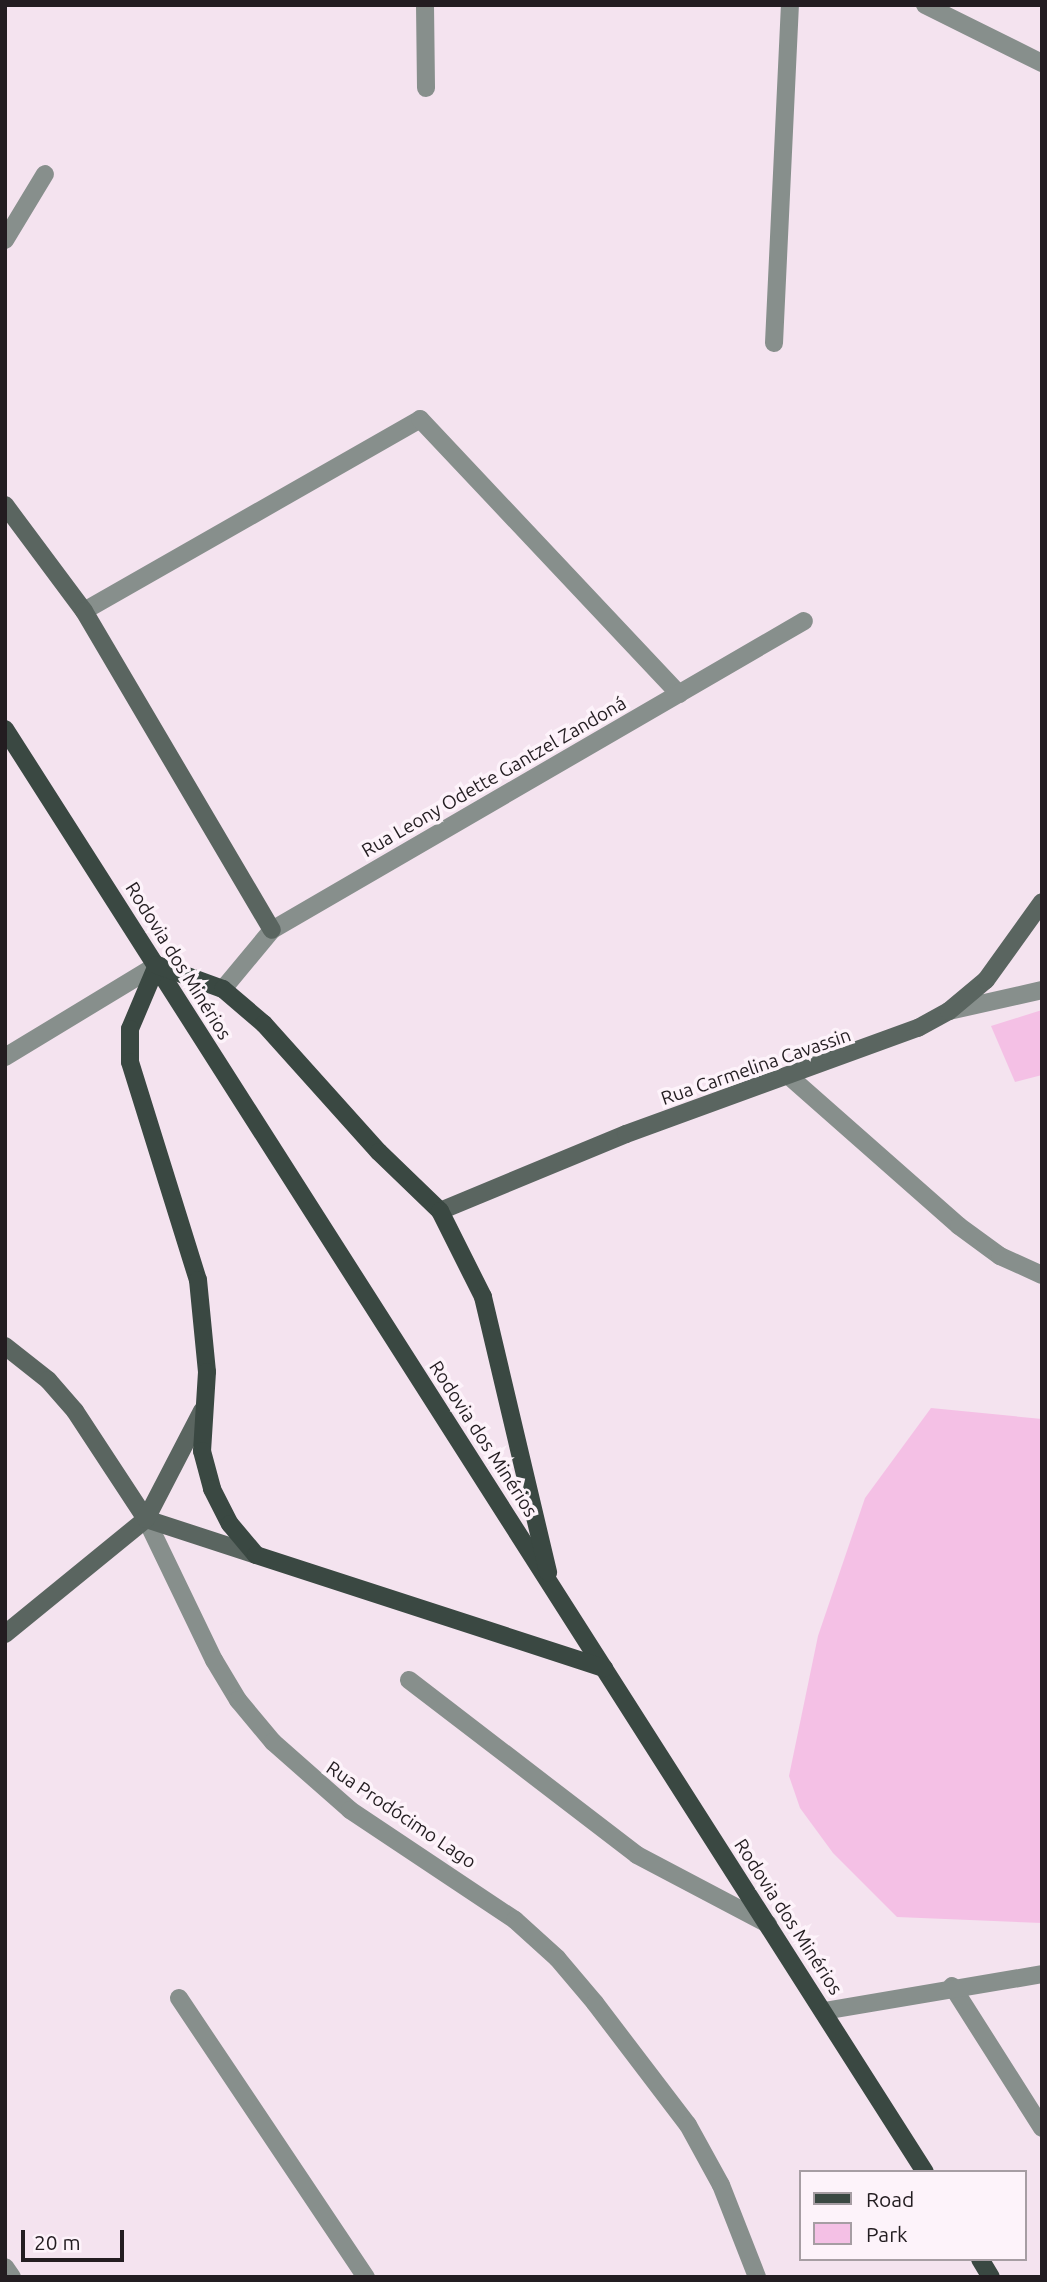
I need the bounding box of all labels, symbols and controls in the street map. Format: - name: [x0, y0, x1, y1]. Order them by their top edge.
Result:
- street label: Rua Leony Odette Gantzel Zandoná: [358, 692, 630, 862]
- street label: Rodovia dos Minérios: [120, 878, 236, 1044]
- street label: Rua Carmelina Cavassin: [658, 1024, 854, 1110]
- street label: Rodovia dos Minérios: [424, 1357, 542, 1521]
- street label: Rua Prodócimo Lago: [322, 1756, 480, 1874]
- street label: Rodovia dos Minérios: [729, 1835, 847, 1999]
- legend: [799, 2170, 1026, 2261]
- text: Road: [866, 2187, 914, 2211]
- scale bar: [24, 2216, 128, 2260]
- text: Park: [866, 2222, 908, 2246]
- text: 20 m: [34, 2230, 81, 2254]

